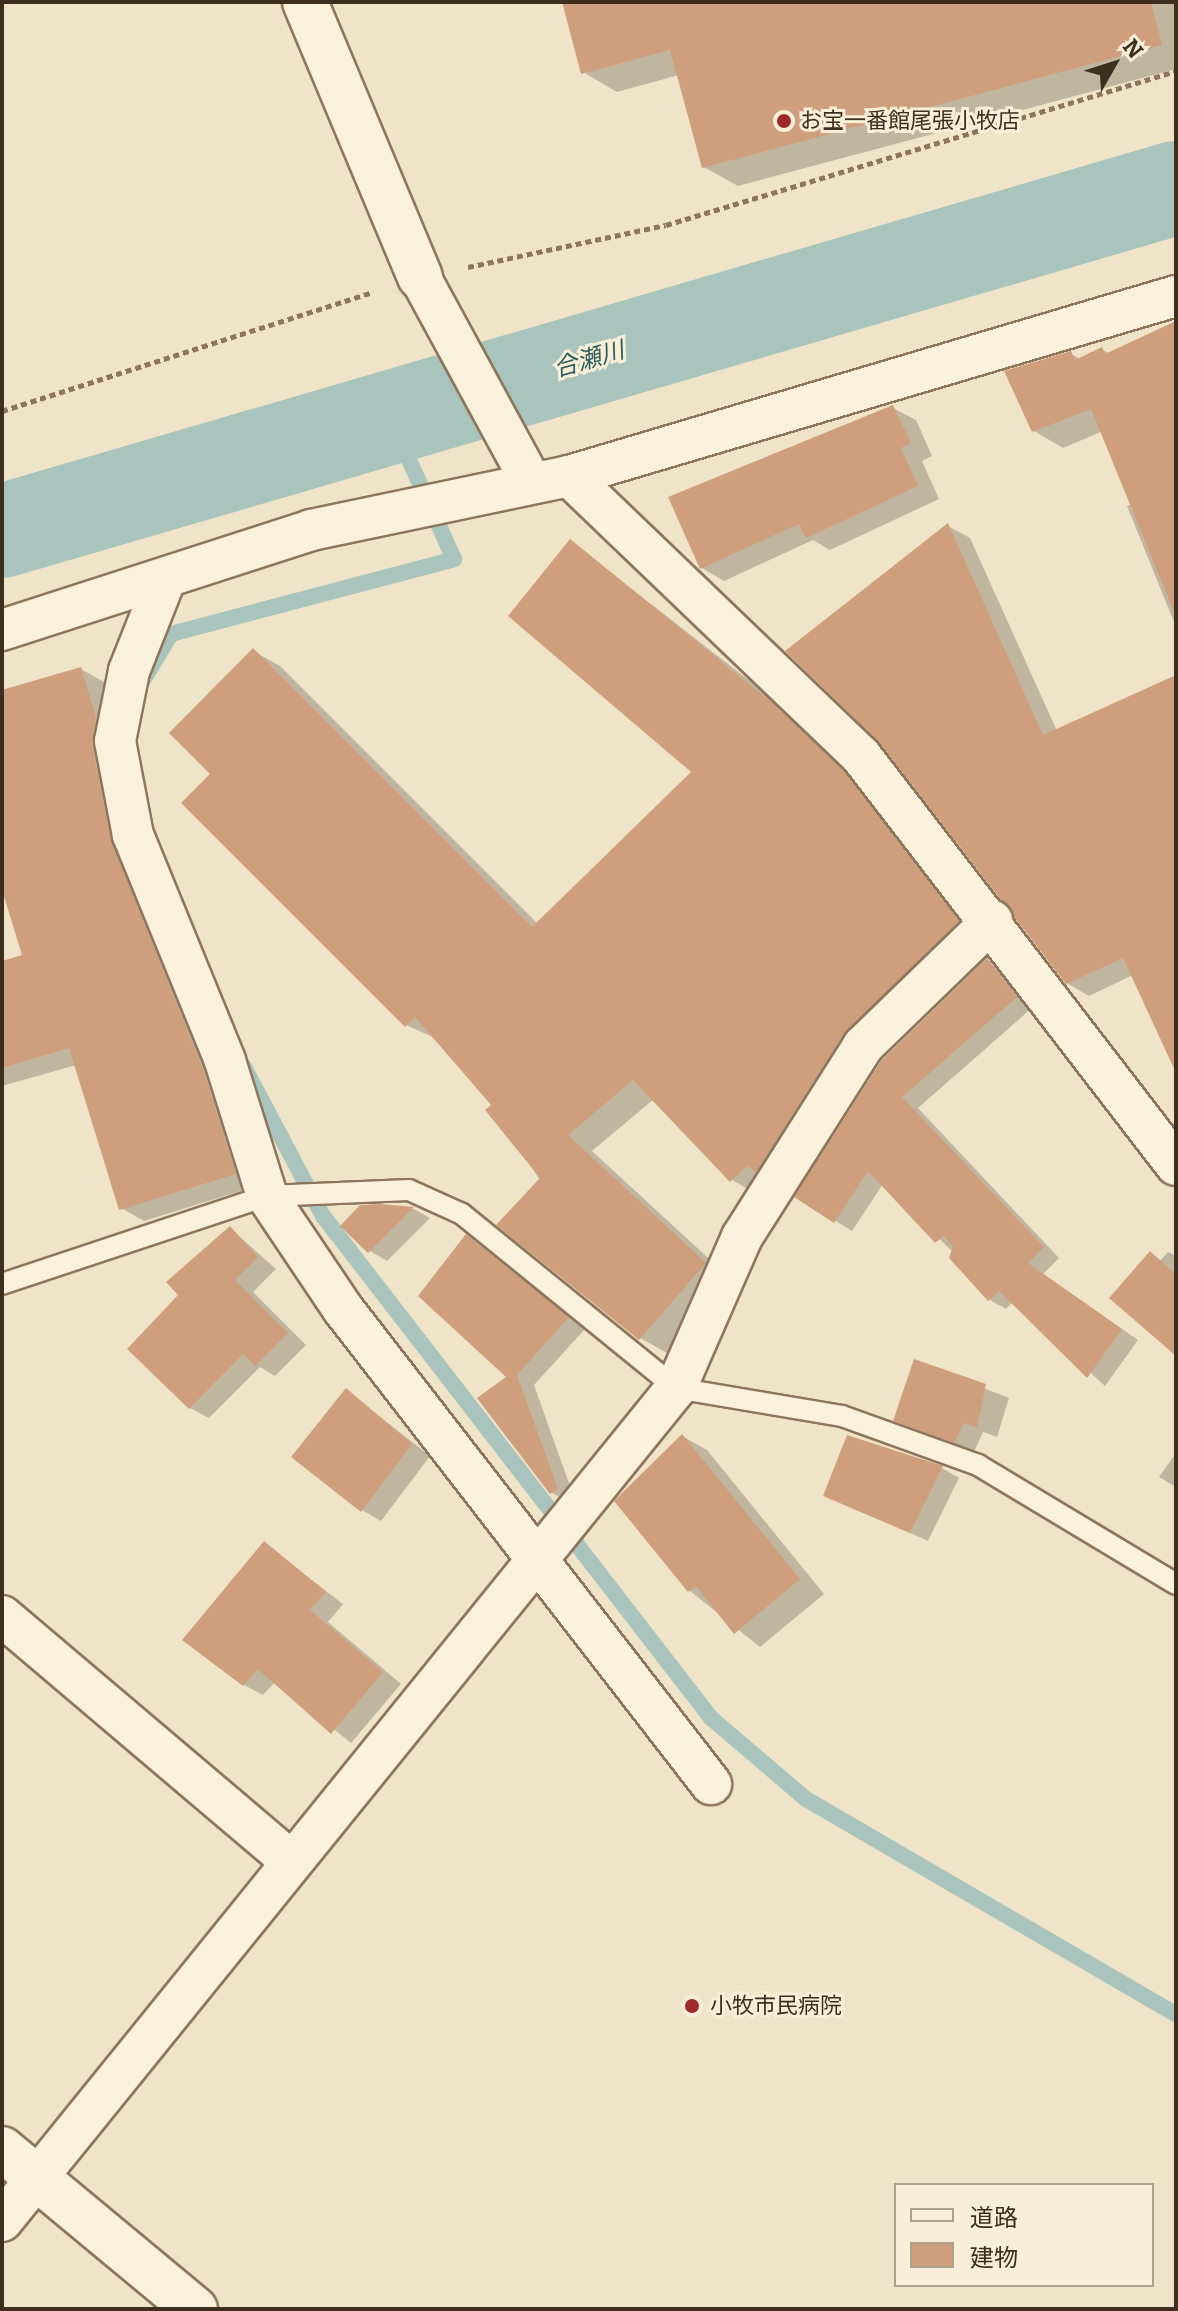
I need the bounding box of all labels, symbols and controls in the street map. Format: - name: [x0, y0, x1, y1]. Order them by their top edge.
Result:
- north arrow: [1074, 24, 1154, 104]
- text: N: [1117, 33, 1149, 64]
- place label: お宝一番館尾張小牧店: [800, 108, 1020, 134]
- marker: お宝一番館尾張小牧店: [775, 112, 793, 130]
- water label: 合瀬川: [550, 336, 628, 384]
- place label: 小牧市民病院: [710, 1993, 842, 2019]
- marker: 小牧市民病院: [681, 1995, 703, 2017]
- legend: [894, 2183, 1154, 2287]
- text: 道路: [970, 2204, 1018, 2232]
- text: 建物: [970, 2244, 1018, 2272]

